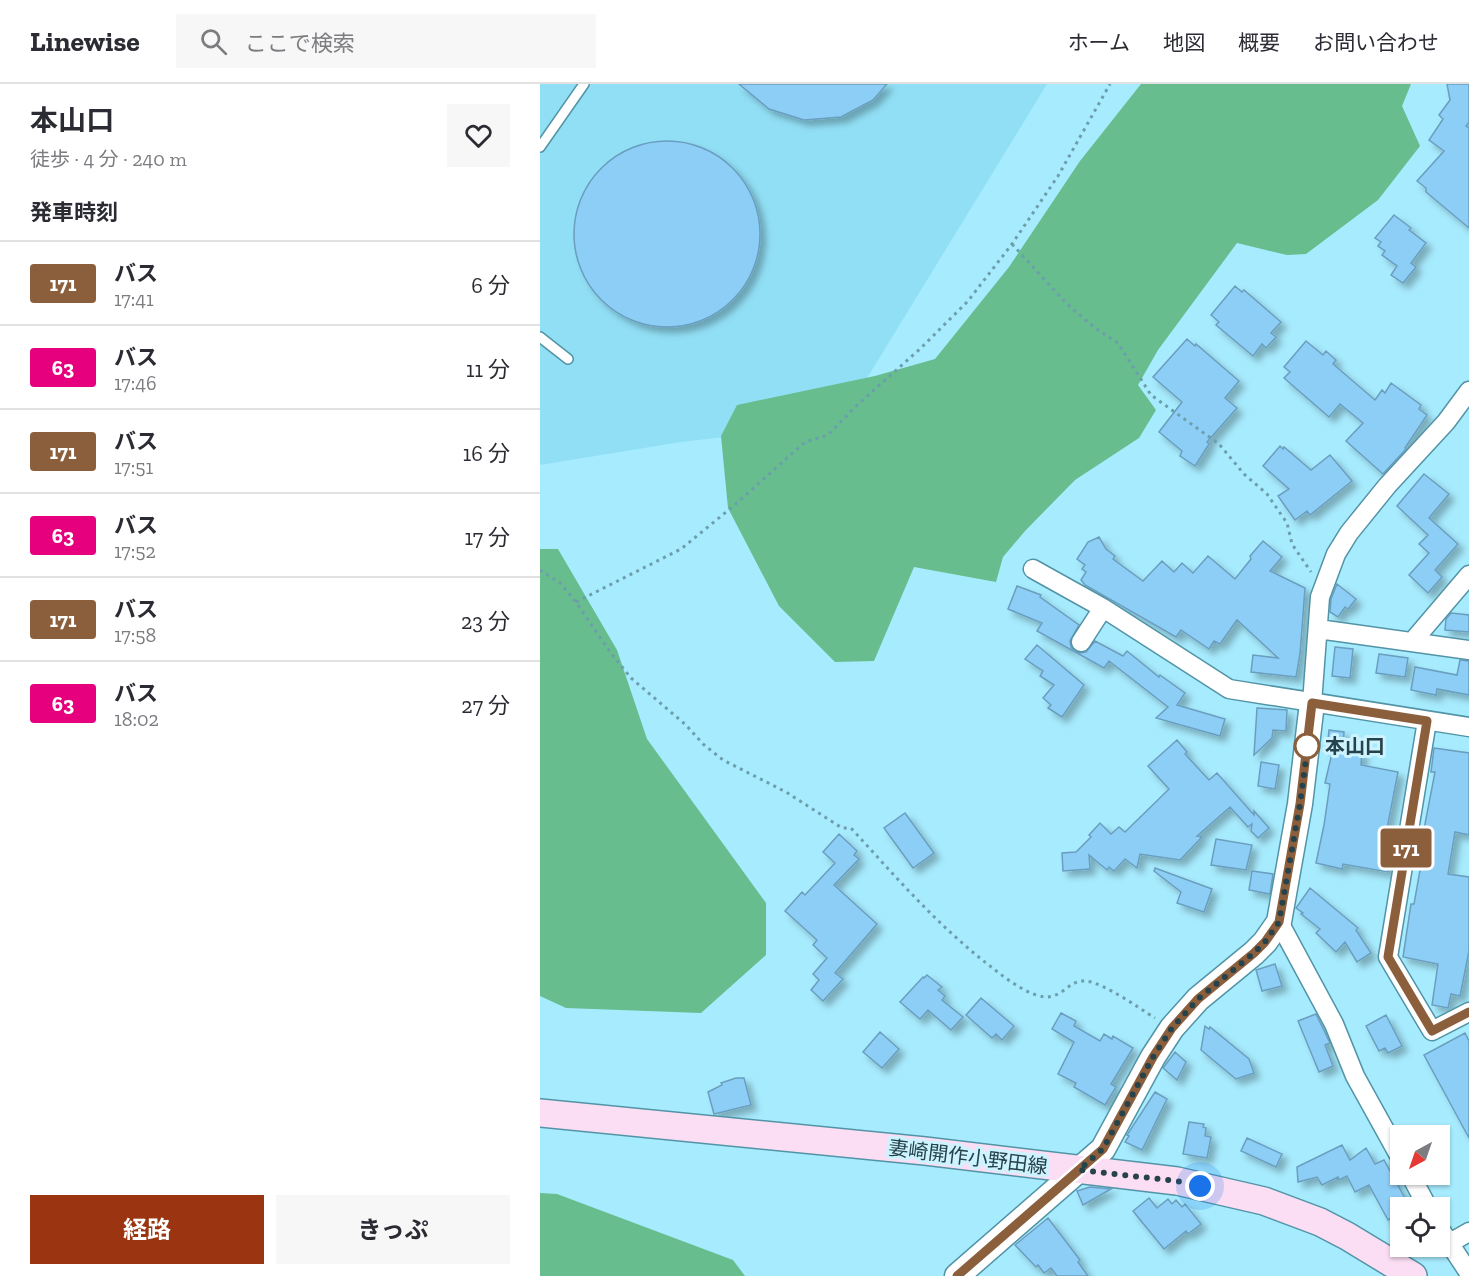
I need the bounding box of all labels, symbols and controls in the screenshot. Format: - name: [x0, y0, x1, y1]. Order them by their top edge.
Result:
- search box: [176, 14, 596, 68]
- text: Linewise: [30, 25, 140, 58]
- icon: search: [197, 25, 230, 58]
- text: ここで検索: [245, 30, 355, 57]
- text: ホーム: [1068, 30, 1130, 55]
- text: 地図: [1163, 30, 1205, 55]
- text: 概要: [1238, 30, 1280, 55]
- text: お問い合わせ: [1313, 30, 1439, 55]
- text: 本山口: [30, 104, 114, 137]
- button: heart: [447, 104, 510, 167]
- text: 徒歩 · 4 分 · 240 m: [30, 147, 187, 171]
- text: 発車時刻: [30, 199, 118, 226]
- text: バス: [114, 260, 158, 287]
- text: 171: [50, 271, 76, 296]
- text: 6 分: [471, 272, 510, 299]
- text: 17:41: [114, 287, 154, 311]
- text: バス: [114, 344, 158, 371]
- text: 63: [52, 355, 74, 380]
- text: 11 分: [466, 356, 510, 383]
- text: 17:46: [114, 371, 157, 395]
- text: バス: [114, 428, 158, 455]
- text: 171: [50, 439, 76, 464]
- text: 16 分: [463, 440, 510, 467]
- text: 17:51: [114, 455, 153, 479]
- text: バス: [114, 512, 158, 539]
- text: 63: [52, 523, 74, 548]
- text: 17 分: [465, 524, 510, 551]
- text: 17:52: [114, 539, 156, 563]
- text: バス: [114, 596, 158, 623]
- text: 171: [50, 607, 76, 632]
- text: 23 分: [461, 608, 510, 635]
- text: 17:58: [114, 623, 156, 647]
- text: バス: [114, 680, 158, 707]
- text: 63: [52, 691, 74, 716]
- text: 27 分: [461, 692, 510, 719]
- text: 18:02: [114, 707, 159, 731]
- marker: 本山口: [1294, 733, 1320, 759]
- place label: 本山口: [1325, 734, 1385, 758]
- line badge: 171: [1372, 828, 1440, 867]
- text: 171: [1393, 836, 1419, 861]
- north arrow: [1390, 1125, 1450, 1185]
- map controls: [1390, 1125, 1450, 1257]
- street label: 妻崎開作小野田線: [887, 1135, 1049, 1179]
- your location: [1185, 1171, 1215, 1201]
- button: 経路: [30, 1195, 264, 1264]
- button: きっぷ: [276, 1195, 510, 1264]
- button: locate: [1390, 1197, 1450, 1257]

